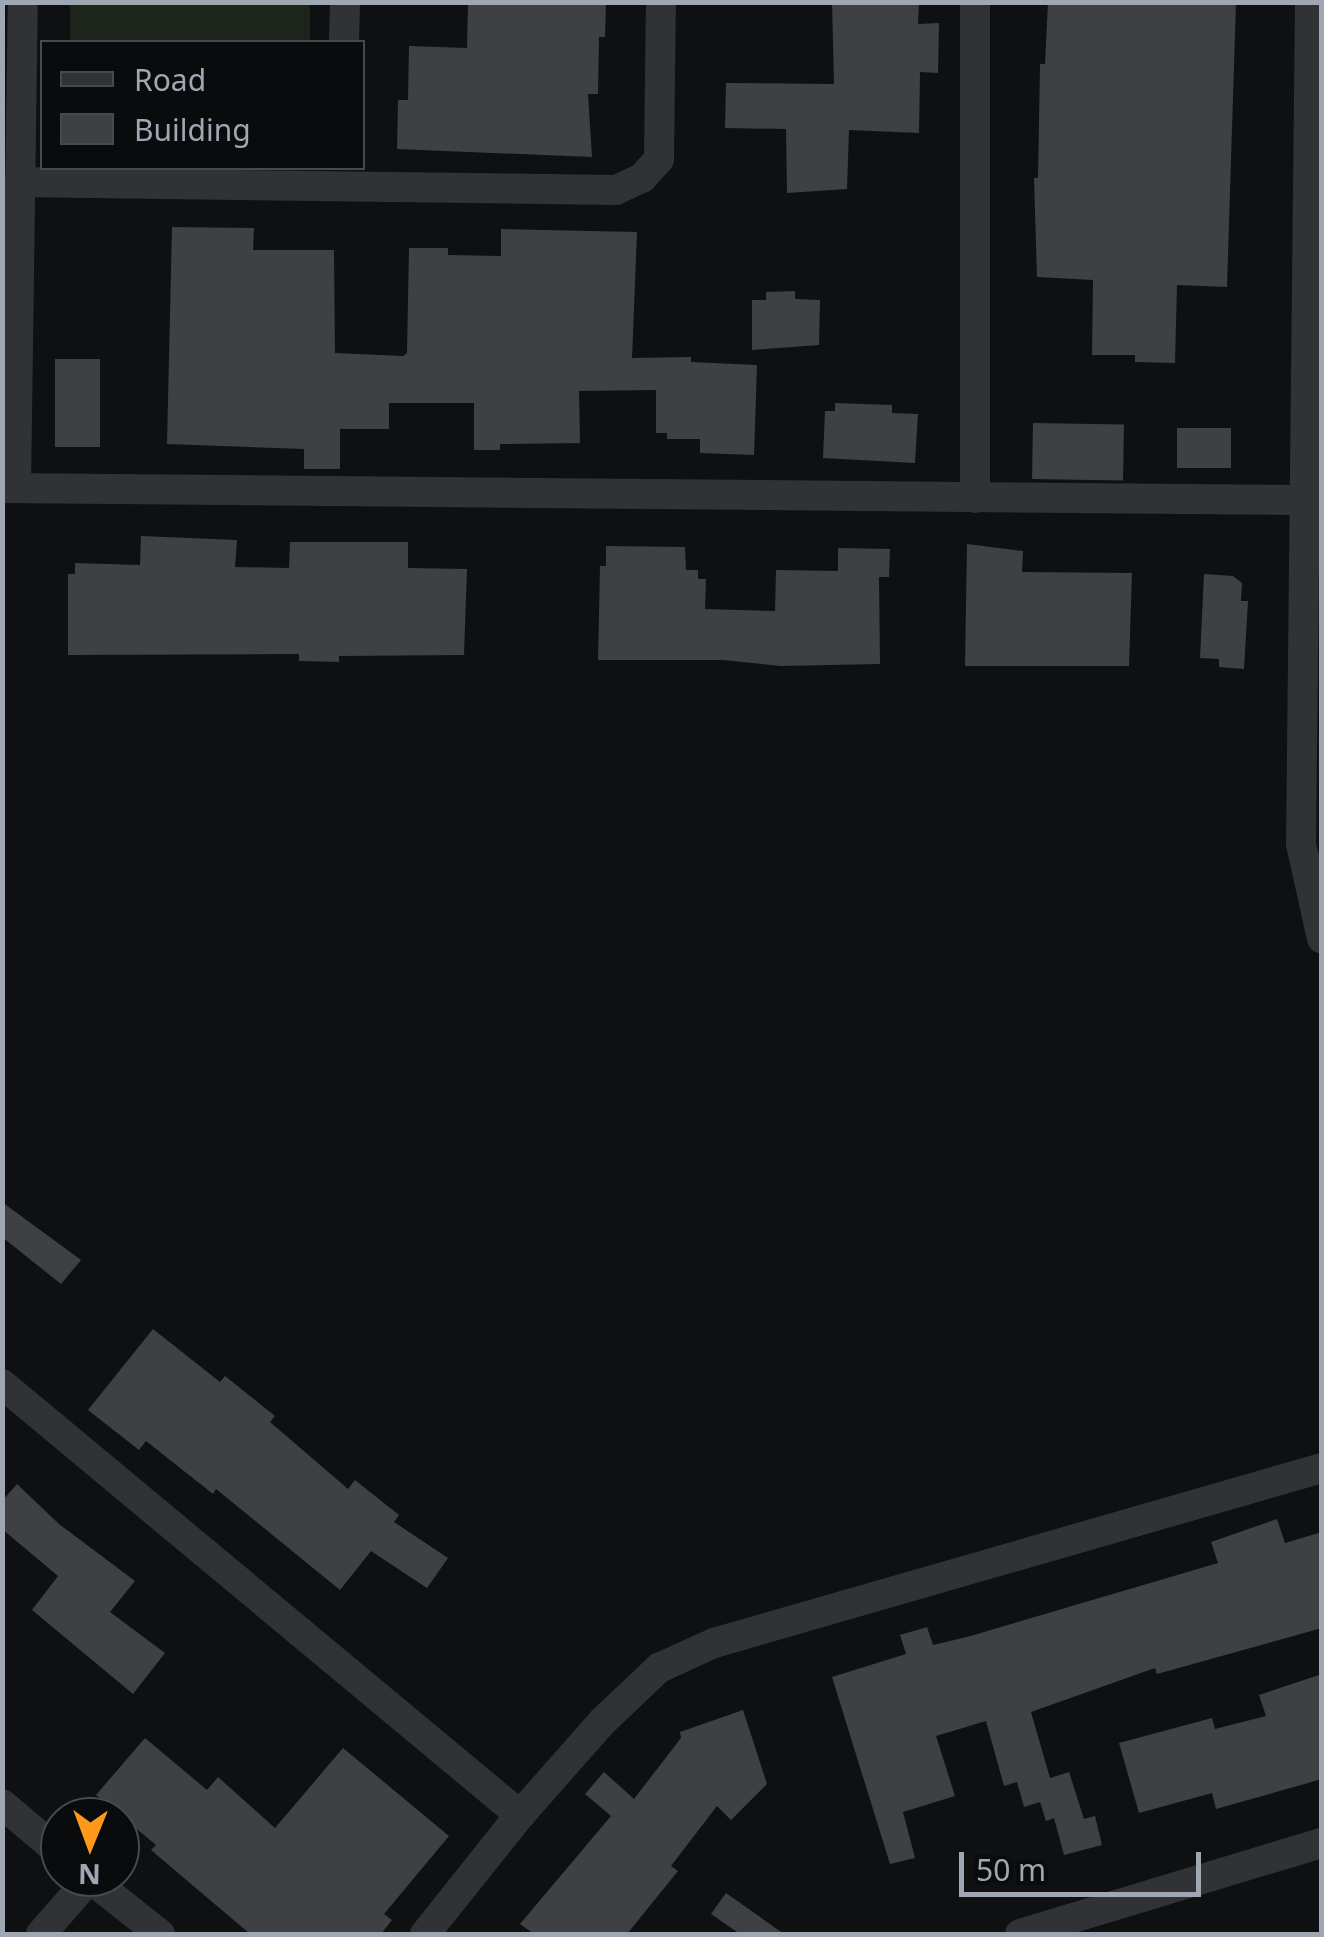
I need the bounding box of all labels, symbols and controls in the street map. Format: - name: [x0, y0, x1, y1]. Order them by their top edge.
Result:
- legend: [40, 40, 365, 170]
- text: Road: [134, 59, 206, 100]
- text: Building: [134, 109, 251, 150]
- north arrow: [40, 1797, 140, 1897]
- scale bar: [964, 1832, 1206, 1894]
- text: 50 m: [976, 1849, 1046, 1890]
- text: N: [78, 1856, 101, 1894]

